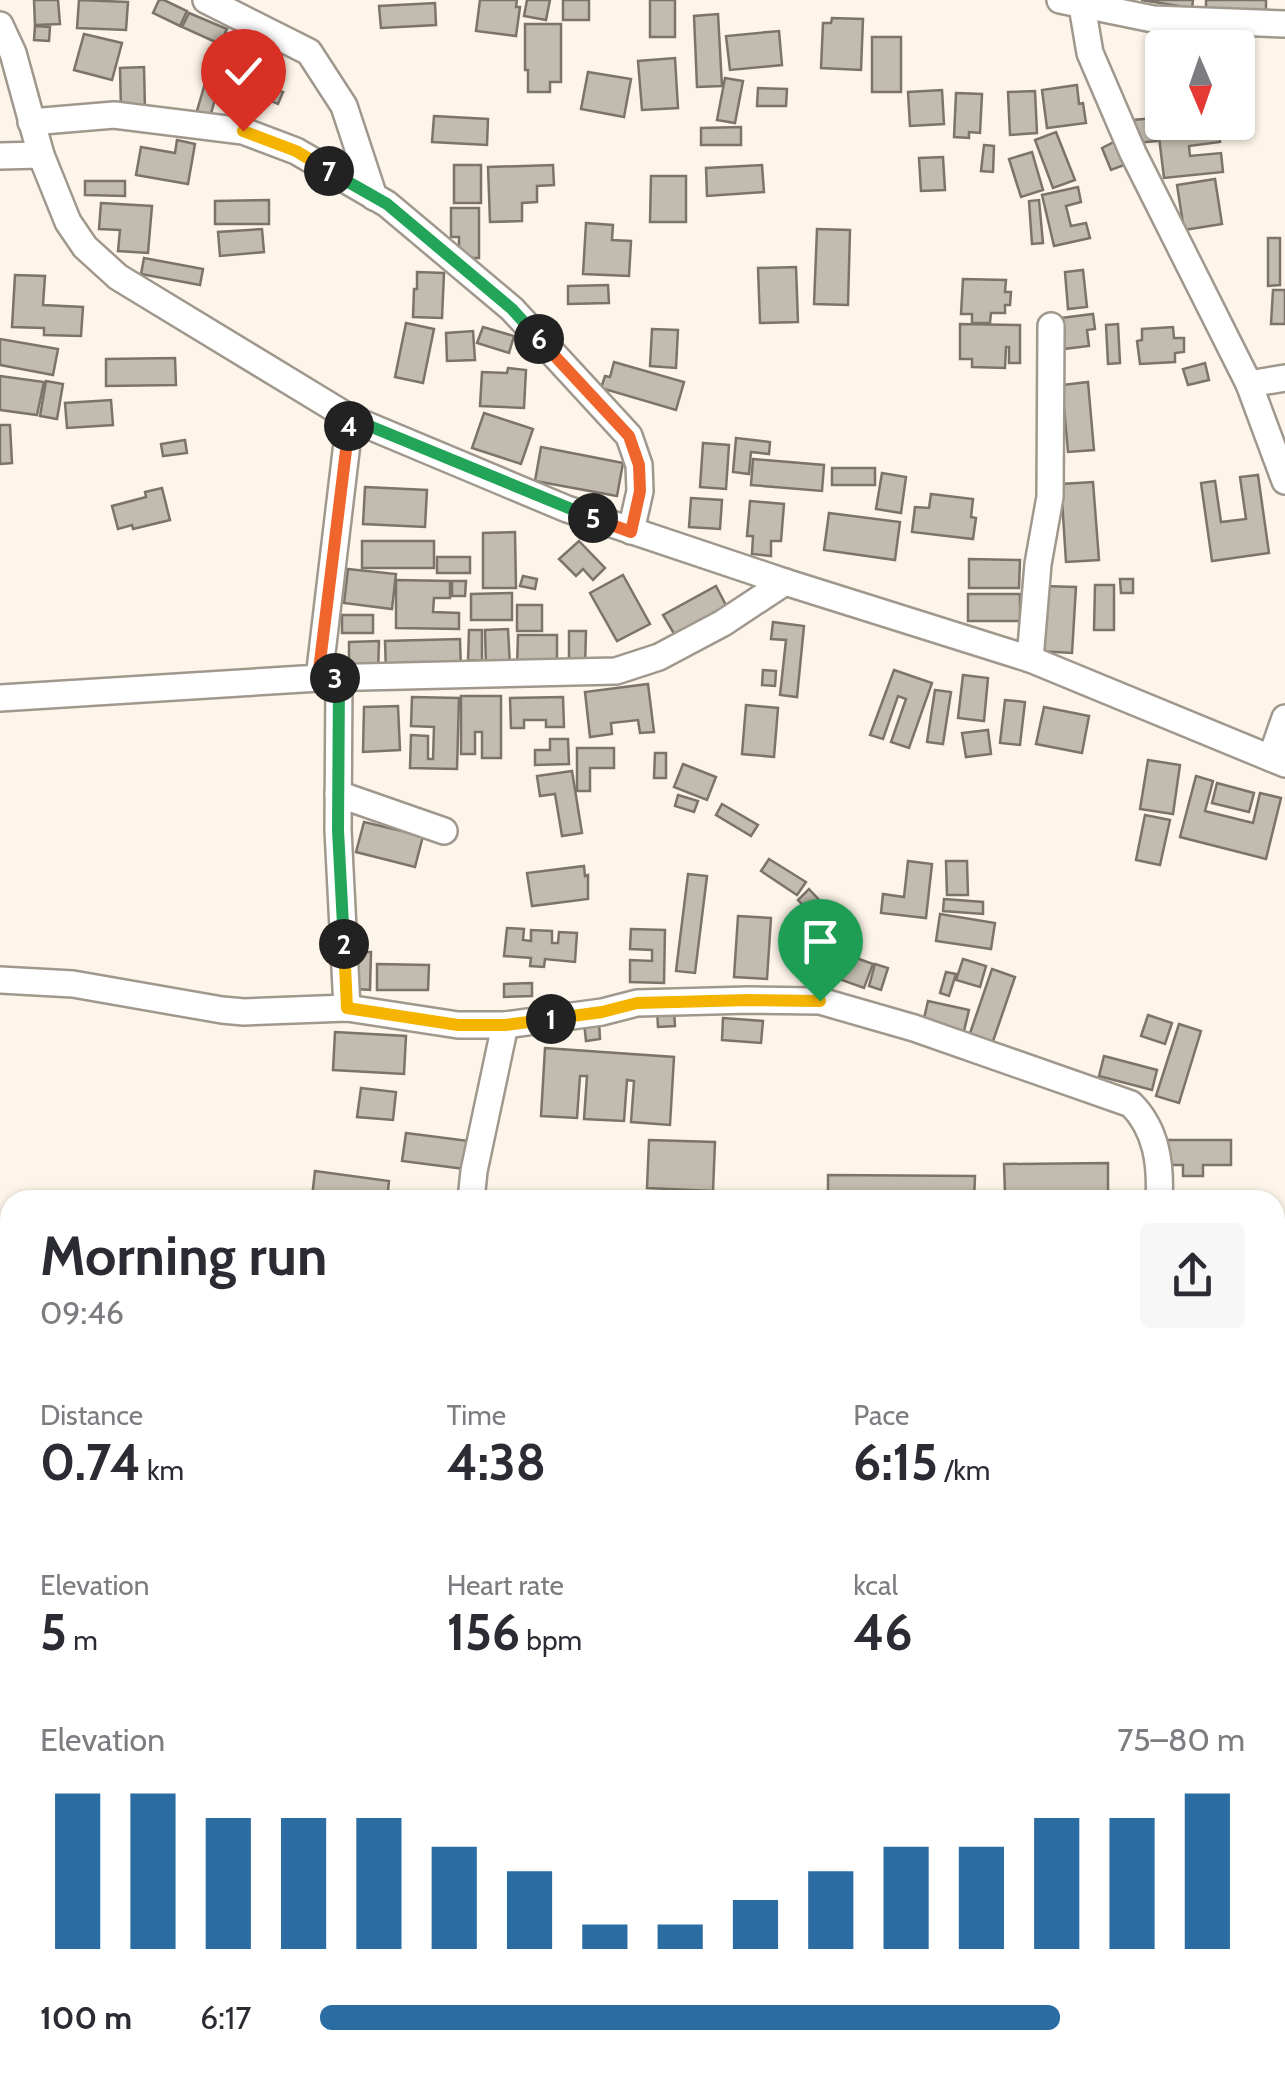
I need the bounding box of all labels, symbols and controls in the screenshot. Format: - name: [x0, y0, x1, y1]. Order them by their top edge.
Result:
- pin: [201, 29, 286, 132]
- north arrow: [1145, 30, 1255, 140]
- map controls: [1145, 30, 1255, 140]
- icon: check: [216, 44, 271, 99]
- pin: 7: [304, 146, 354, 196]
- text: 7: [322, 154, 336, 188]
- pin: 6: [514, 314, 564, 364]
- text: 6: [531, 322, 547, 356]
- pin: 4: [324, 401, 374, 451]
- text: 4: [340, 409, 358, 443]
- pin: 5: [568, 493, 618, 543]
- text: 5: [585, 501, 601, 535]
- pin: 3: [310, 653, 360, 703]
- text: 3: [327, 661, 343, 695]
- pin: [778, 899, 863, 1002]
- icon: arrive: [793, 914, 848, 969]
- pin: 2: [319, 919, 369, 969]
- text: 2: [337, 927, 351, 961]
- pin: 1: [526, 994, 576, 1044]
- text: 1: [546, 1002, 556, 1036]
- text: Morning run: [40, 1222, 327, 1289]
- button: share: [1140, 1223, 1245, 1328]
- text: 09:46: [40, 1293, 124, 1332]
- text: Distance: [40, 1398, 143, 1432]
- text: Time: [447, 1398, 506, 1432]
- text: Pace: [853, 1398, 909, 1432]
- text: 0.74: [40, 1432, 141, 1493]
- text: 4:38: [447, 1432, 546, 1493]
- text: 6:15: [853, 1432, 938, 1493]
- text: km: [141, 1453, 184, 1487]
- text: /km: [938, 1453, 990, 1487]
- text: Elevation: [40, 1568, 149, 1602]
- text: Heart rate: [447, 1568, 564, 1602]
- text: kcal: [853, 1568, 898, 1602]
- text: 5: [40, 1602, 67, 1663]
- text: 156: [447, 1602, 520, 1663]
- text: 46: [853, 1602, 912, 1663]
- text: m: [67, 1623, 98, 1657]
- text: bpm: [520, 1623, 582, 1657]
- text: Elevation: [40, 1720, 165, 1759]
- text: 75–80 m: [1117, 1720, 1245, 1759]
- text: 100 m: [40, 1998, 132, 2037]
- text: 6:17: [200, 1998, 251, 2037]

